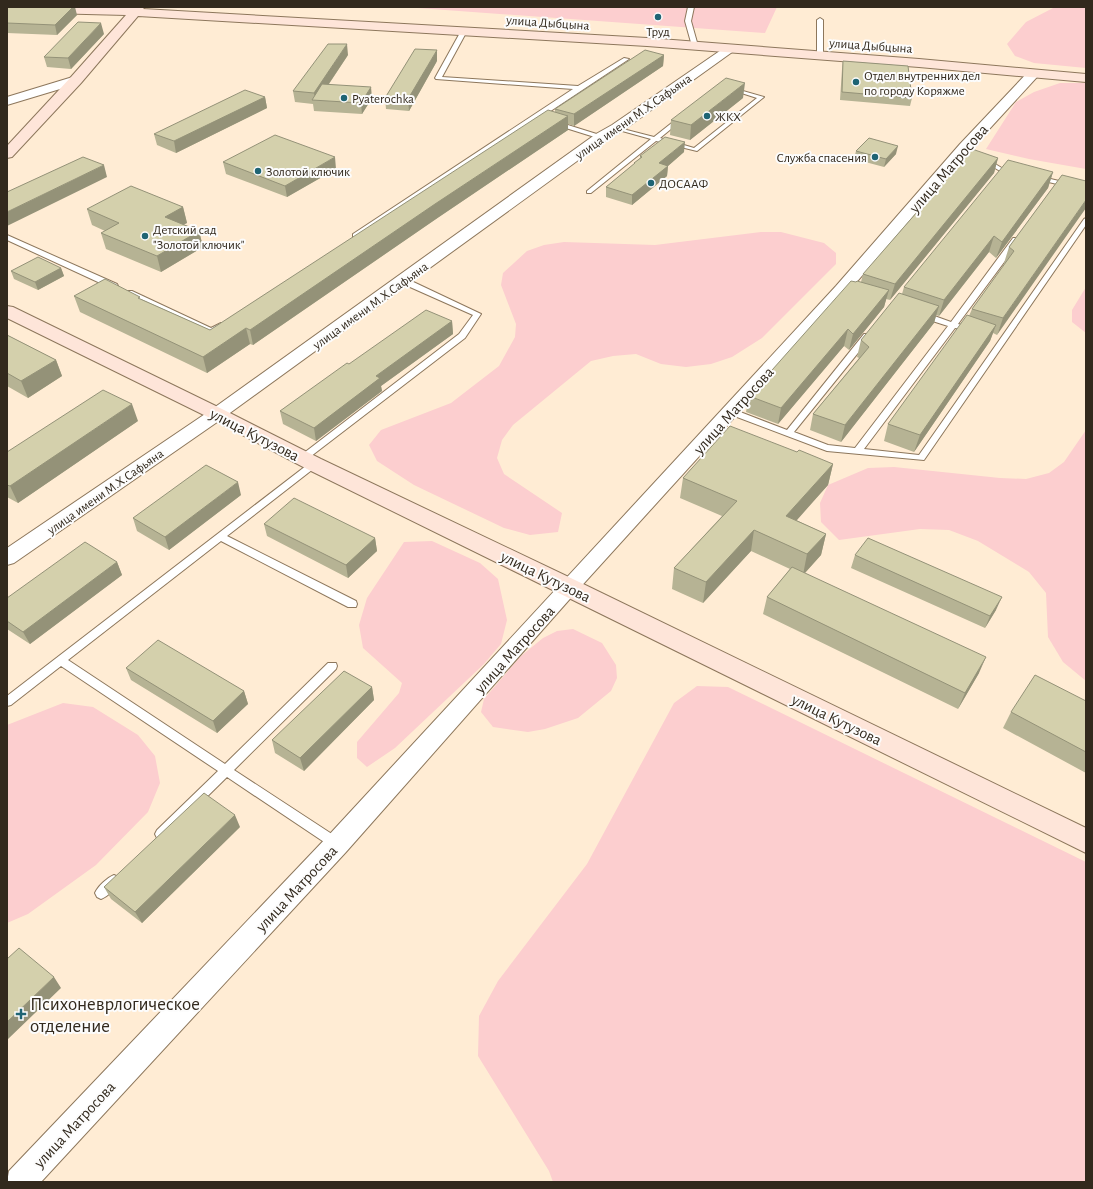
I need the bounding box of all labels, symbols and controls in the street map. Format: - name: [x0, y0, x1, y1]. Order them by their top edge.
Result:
- marker: Труд: [653, 12, 663, 22]
- street label: улица Дыбцына: [505, 14, 590, 33]
- place label: Труд: [646, 26, 670, 39]
- street label: улица Дыбцына: [828, 37, 913, 56]
- place label: Отдел внутренних дел по городу Коряжме: [864, 70, 980, 98]
- street label: улица имени М.Х.Сафьяна: [573, 72, 694, 163]
- marker: Отдел внутренних дел по городу Коряжме: [851, 77, 861, 87]
- marker: Pyaterochka: [339, 93, 349, 103]
- place label: Pyaterochka: [352, 93, 414, 106]
- marker: ЖКХ: [702, 111, 712, 121]
- place label: ЖКХ: [715, 111, 741, 124]
- street label: улица Матросова: [906, 121, 992, 217]
- place label: Служба спасения: [777, 152, 867, 165]
- marker: Служба спасения: [870, 152, 880, 162]
- marker: Золотой ключик: [253, 166, 263, 176]
- place label: Золотой ключик: [266, 166, 350, 179]
- marker: ДОСААФ: [646, 178, 656, 188]
- place label: ДОСААФ: [659, 178, 709, 191]
- place label: Детский сад "Золотой ключик": [153, 224, 245, 252]
- marker: Детский сад "Золотой ключик": [140, 231, 150, 241]
- street label: улица имени М.Х.Сафьяна: [310, 260, 431, 353]
- street label: улица Матросова: [690, 364, 778, 459]
- street label: улица Кутузова: [206, 405, 302, 465]
- street label: улица имени М.Х.Сафьяна: [45, 447, 166, 538]
- street label: улица Кутузова: [497, 548, 593, 606]
- street label: улица Матросова: [471, 603, 559, 698]
- street label: улица Кутузова: [788, 691, 884, 749]
- street label: улица Матросова: [252, 843, 341, 936]
- place label: Психоневрлогическое отделение: [30, 995, 200, 1036]
- marker: Психоневрлогическое отделение: [15, 1008, 27, 1020]
- street label: улица Матросова: [30, 1079, 119, 1172]

